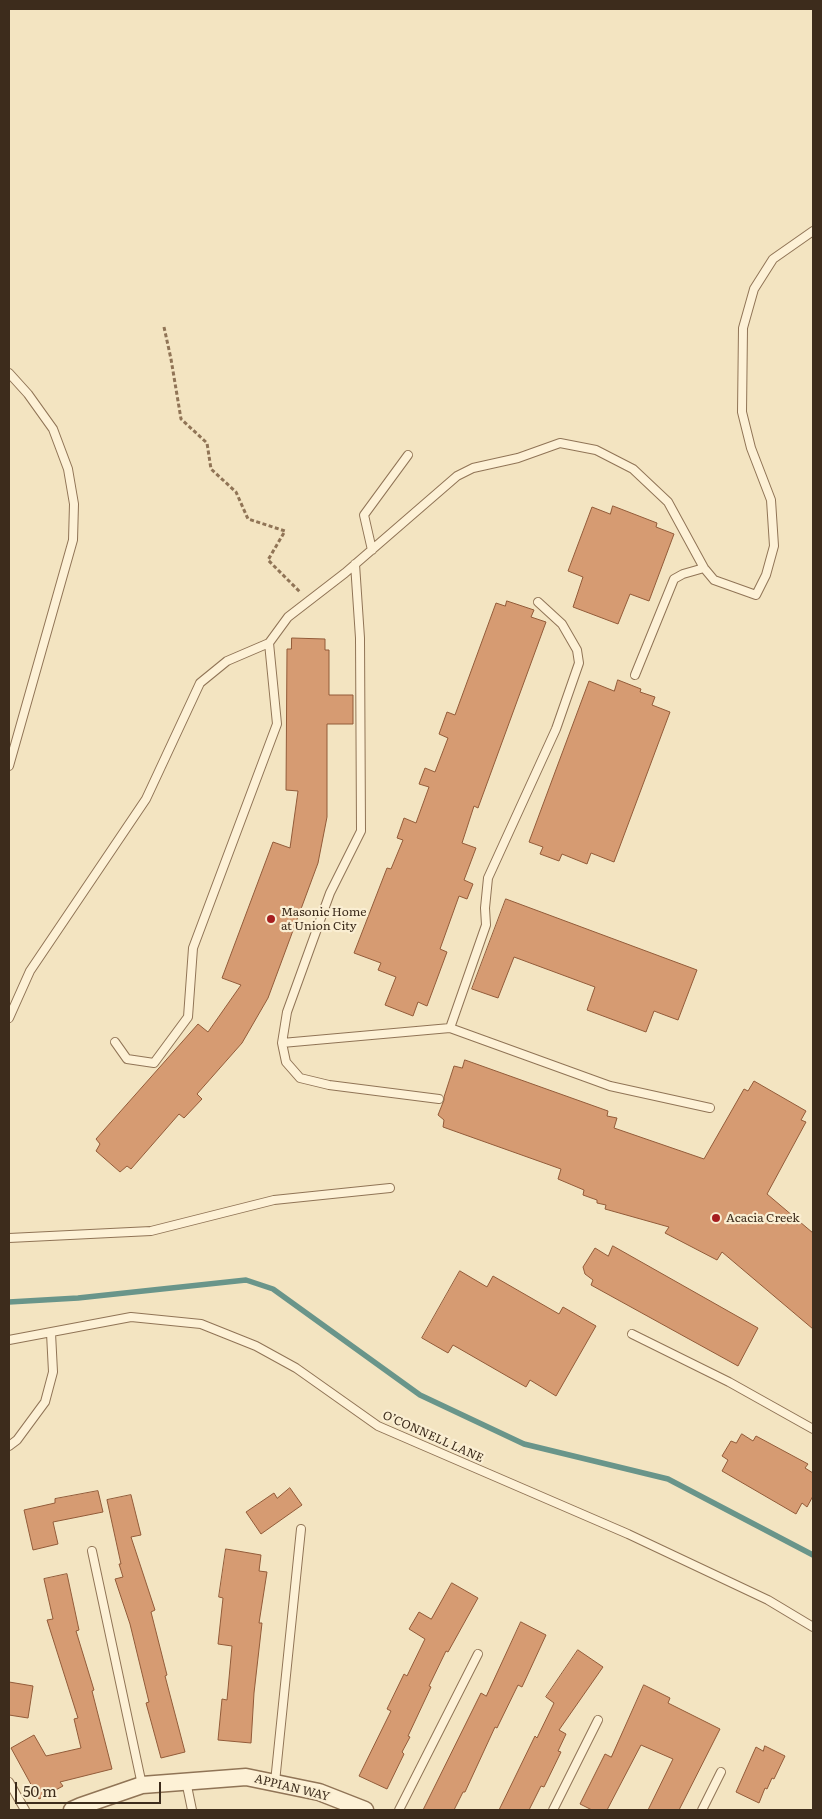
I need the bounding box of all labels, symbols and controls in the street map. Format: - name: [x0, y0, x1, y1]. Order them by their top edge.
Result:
- place label: Masonic Home at Union City: [281, 905, 366, 933]
- marker: Masonic Home at Union City: [265, 913, 277, 925]
- place label: Acacia Creek: [726, 1211, 800, 1225]
- marker: Acacia Creek: [710, 1212, 722, 1224]
- street label: O’CONNELL LANE: [380, 1408, 486, 1466]
- scale bar: [18, 1772, 164, 1804]
- street label: APPIAN WAY: [253, 1772, 331, 1804]
- text: 50 m: [23, 1779, 57, 1802]

